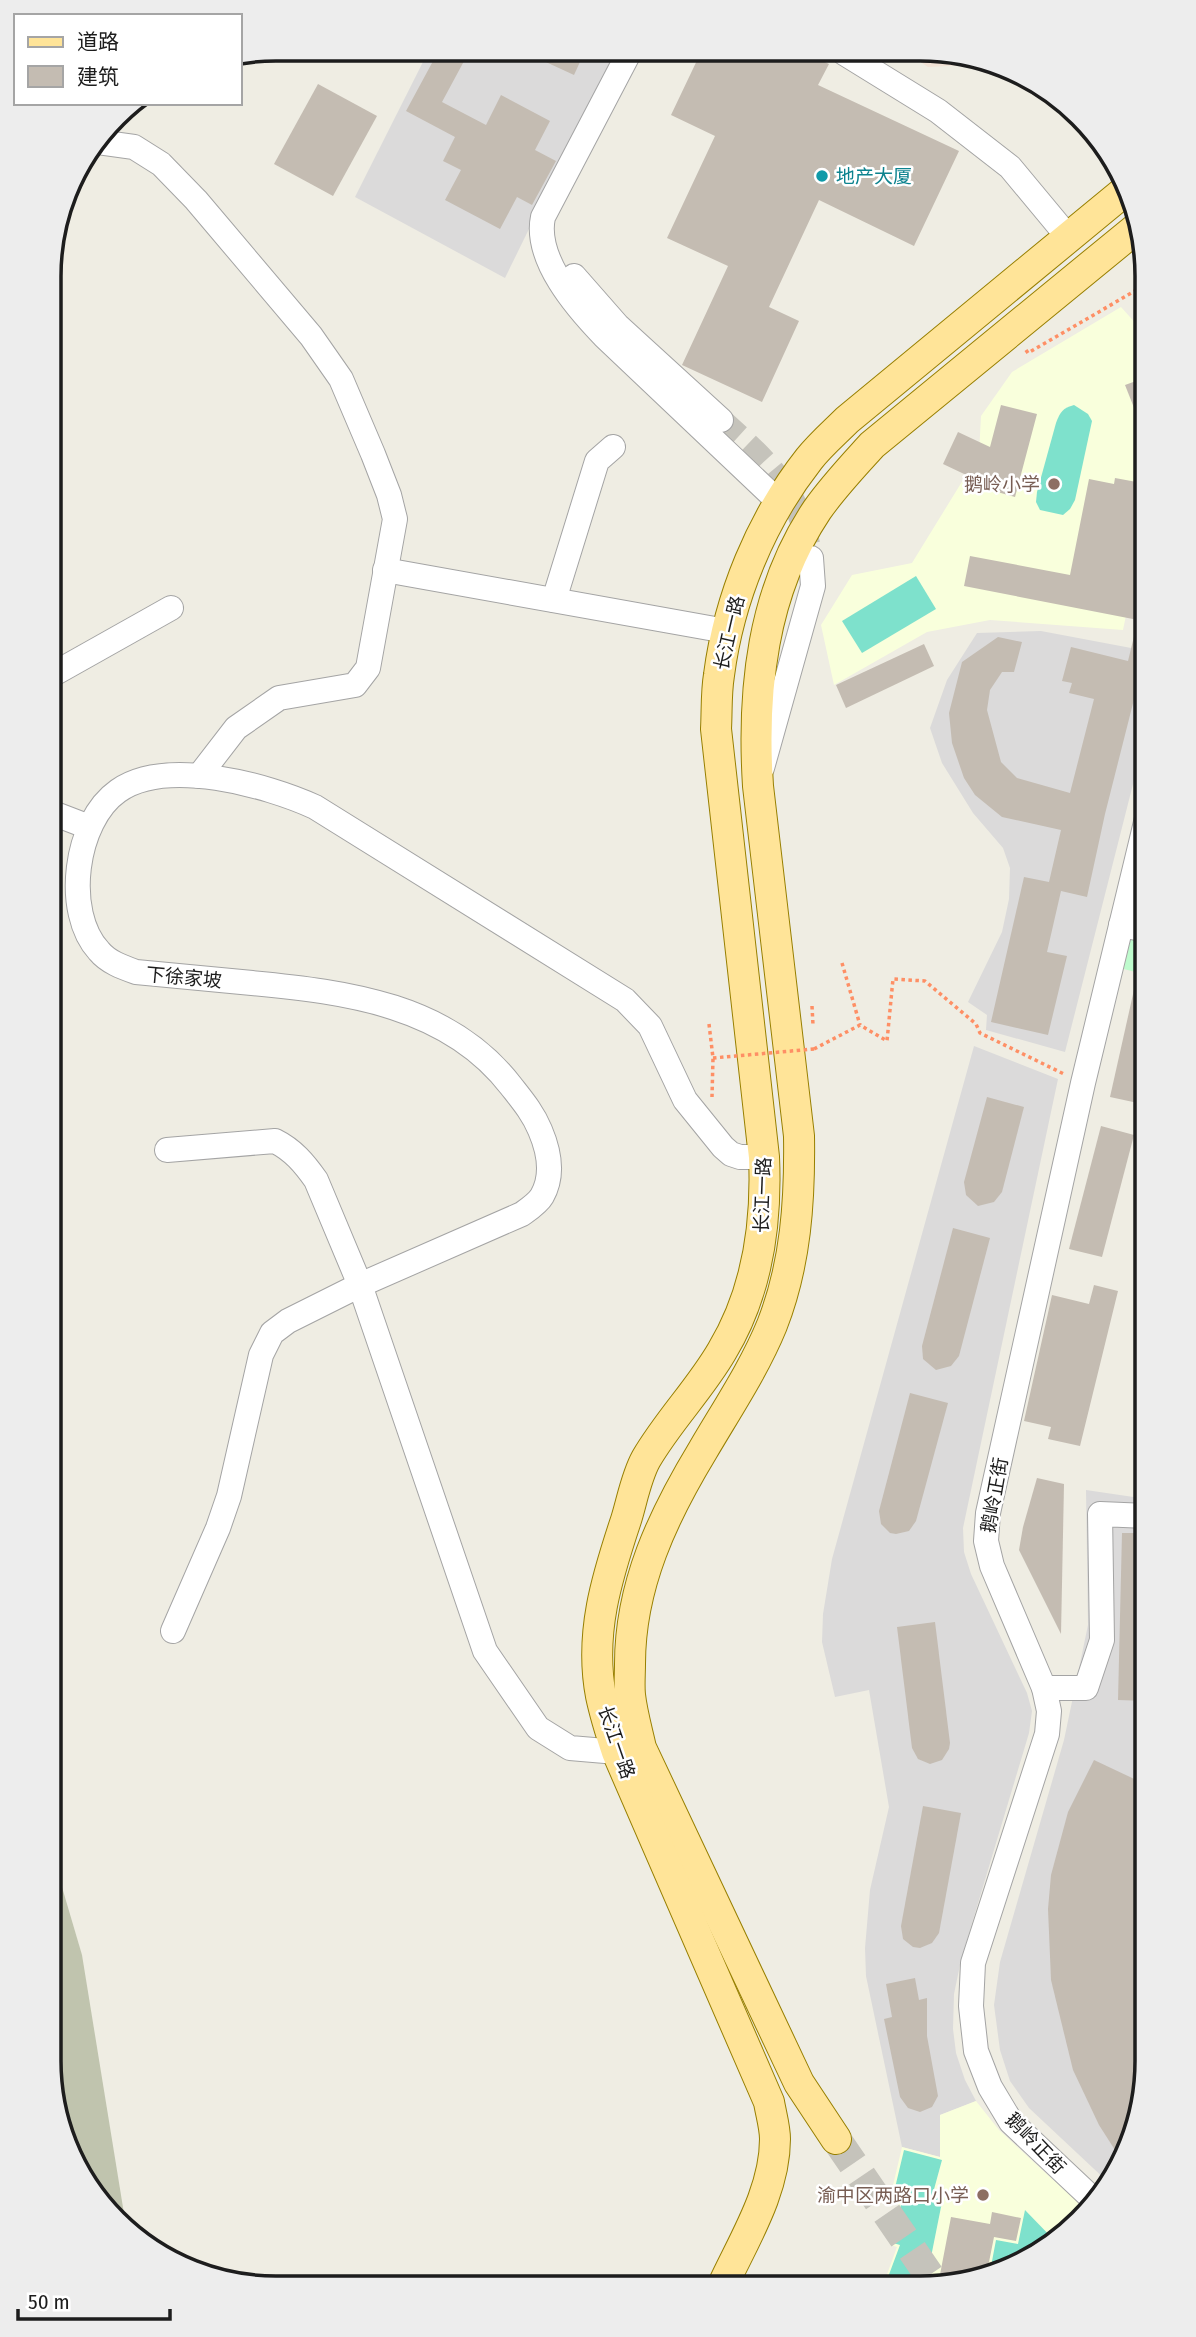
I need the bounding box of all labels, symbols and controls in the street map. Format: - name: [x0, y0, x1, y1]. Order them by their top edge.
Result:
- legend: [14, 14, 242, 105]
- text: 道路: [77, 29, 119, 55]
- text: 建筑: [77, 64, 119, 90]
- place label: 地产大厦: [836, 165, 912, 188]
- marker: 地产大厦: [814, 168, 830, 184]
- place label: 鹅岭小学: [964, 473, 1040, 496]
- marker: 鹅岭小学: [1046, 476, 1062, 492]
- street label: 长江一路: [710, 593, 749, 673]
- street label: 下徐家坡: [145, 963, 223, 992]
- street label: 长江一路: [750, 1157, 775, 1233]
- street label: 鹅岭正街: [977, 1456, 1012, 1535]
- street label: 长江一路: [593, 1702, 640, 1782]
- street label: 鹅岭正街: [1001, 2108, 1070, 2179]
- place label: 渝中区两路口小学: [817, 2184, 969, 2207]
- marker: 渝中区两路口小学: [975, 2187, 991, 2203]
- scale bar: [18, 2278, 170, 2322]
- text: 50 m: [28, 2289, 70, 2315]

